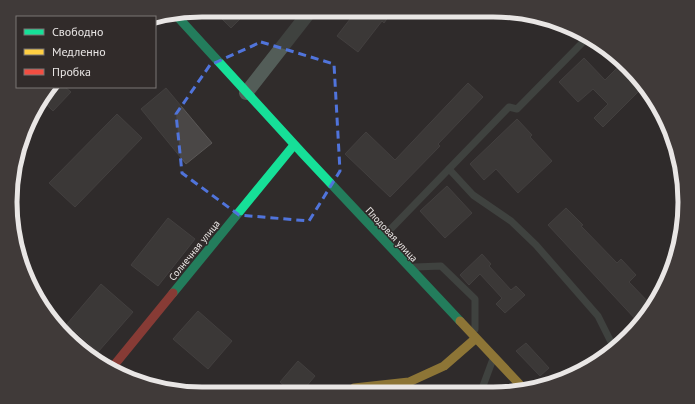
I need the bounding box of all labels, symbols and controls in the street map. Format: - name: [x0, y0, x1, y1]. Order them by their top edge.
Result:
- legend: [16, 16, 156, 88]
- text: Свободно: [52, 24, 103, 39]
- text: Медленно: [52, 44, 106, 59]
- text: Пробка: [52, 64, 91, 79]
- street label: Плодовая улица: [363, 204, 420, 265]
- street label: Солнечная улица: [166, 217, 223, 283]

